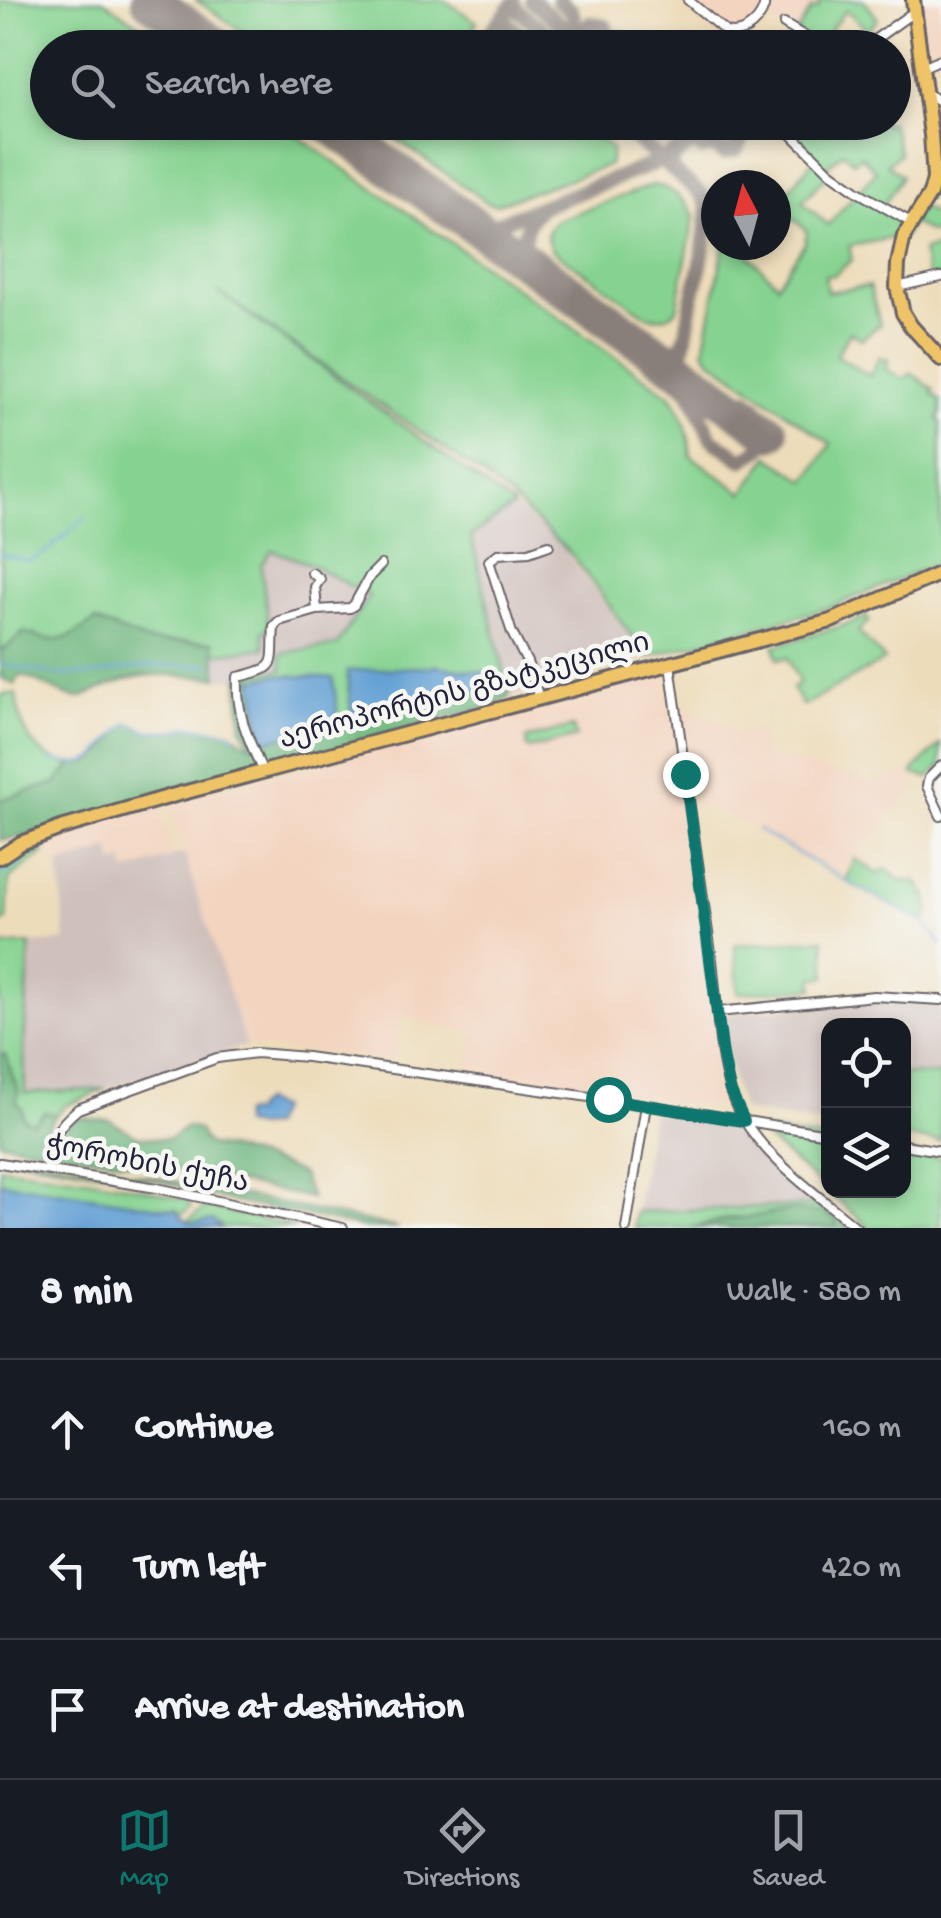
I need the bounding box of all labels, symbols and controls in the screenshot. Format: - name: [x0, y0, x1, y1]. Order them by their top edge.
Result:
- search box: [30, 30, 911, 140]
- icon: search: [65, 58, 120, 113]
- text: Search here: [145, 63, 332, 107]
- north arrow: [701, 170, 791, 260]
- street label: აეროპორტის გზატკეცილი: [276, 628, 654, 758]
- route end: [663, 752, 709, 798]
- map controls: [821, 1018, 911, 1198]
- button: locate: [821, 1018, 911, 1108]
- route start: [586, 1077, 632, 1123]
- button: layers: [821, 1108, 911, 1198]
- street label: ჭოროხის ქუჩა: [43, 1130, 251, 1202]
- text: 8 min: [40, 1269, 132, 1318]
- text: Walk · 580 m: [727, 1274, 901, 1312]
- icon: ahead: [40, 1402, 95, 1457]
- text: Continue: [135, 1407, 273, 1451]
- text: 160 m: [823, 1410, 901, 1448]
- icon: left: [40, 1542, 95, 1597]
- text: Turn left: [135, 1547, 263, 1591]
- text: 420 m: [822, 1550, 901, 1588]
- icon: arrive: [40, 1682, 95, 1737]
- text: Arrive at destination: [135, 1687, 464, 1731]
- tab: Map: [117, 1803, 172, 1896]
- tab: Directions: [405, 1803, 519, 1896]
- tab: Saved: [752, 1803, 824, 1896]

